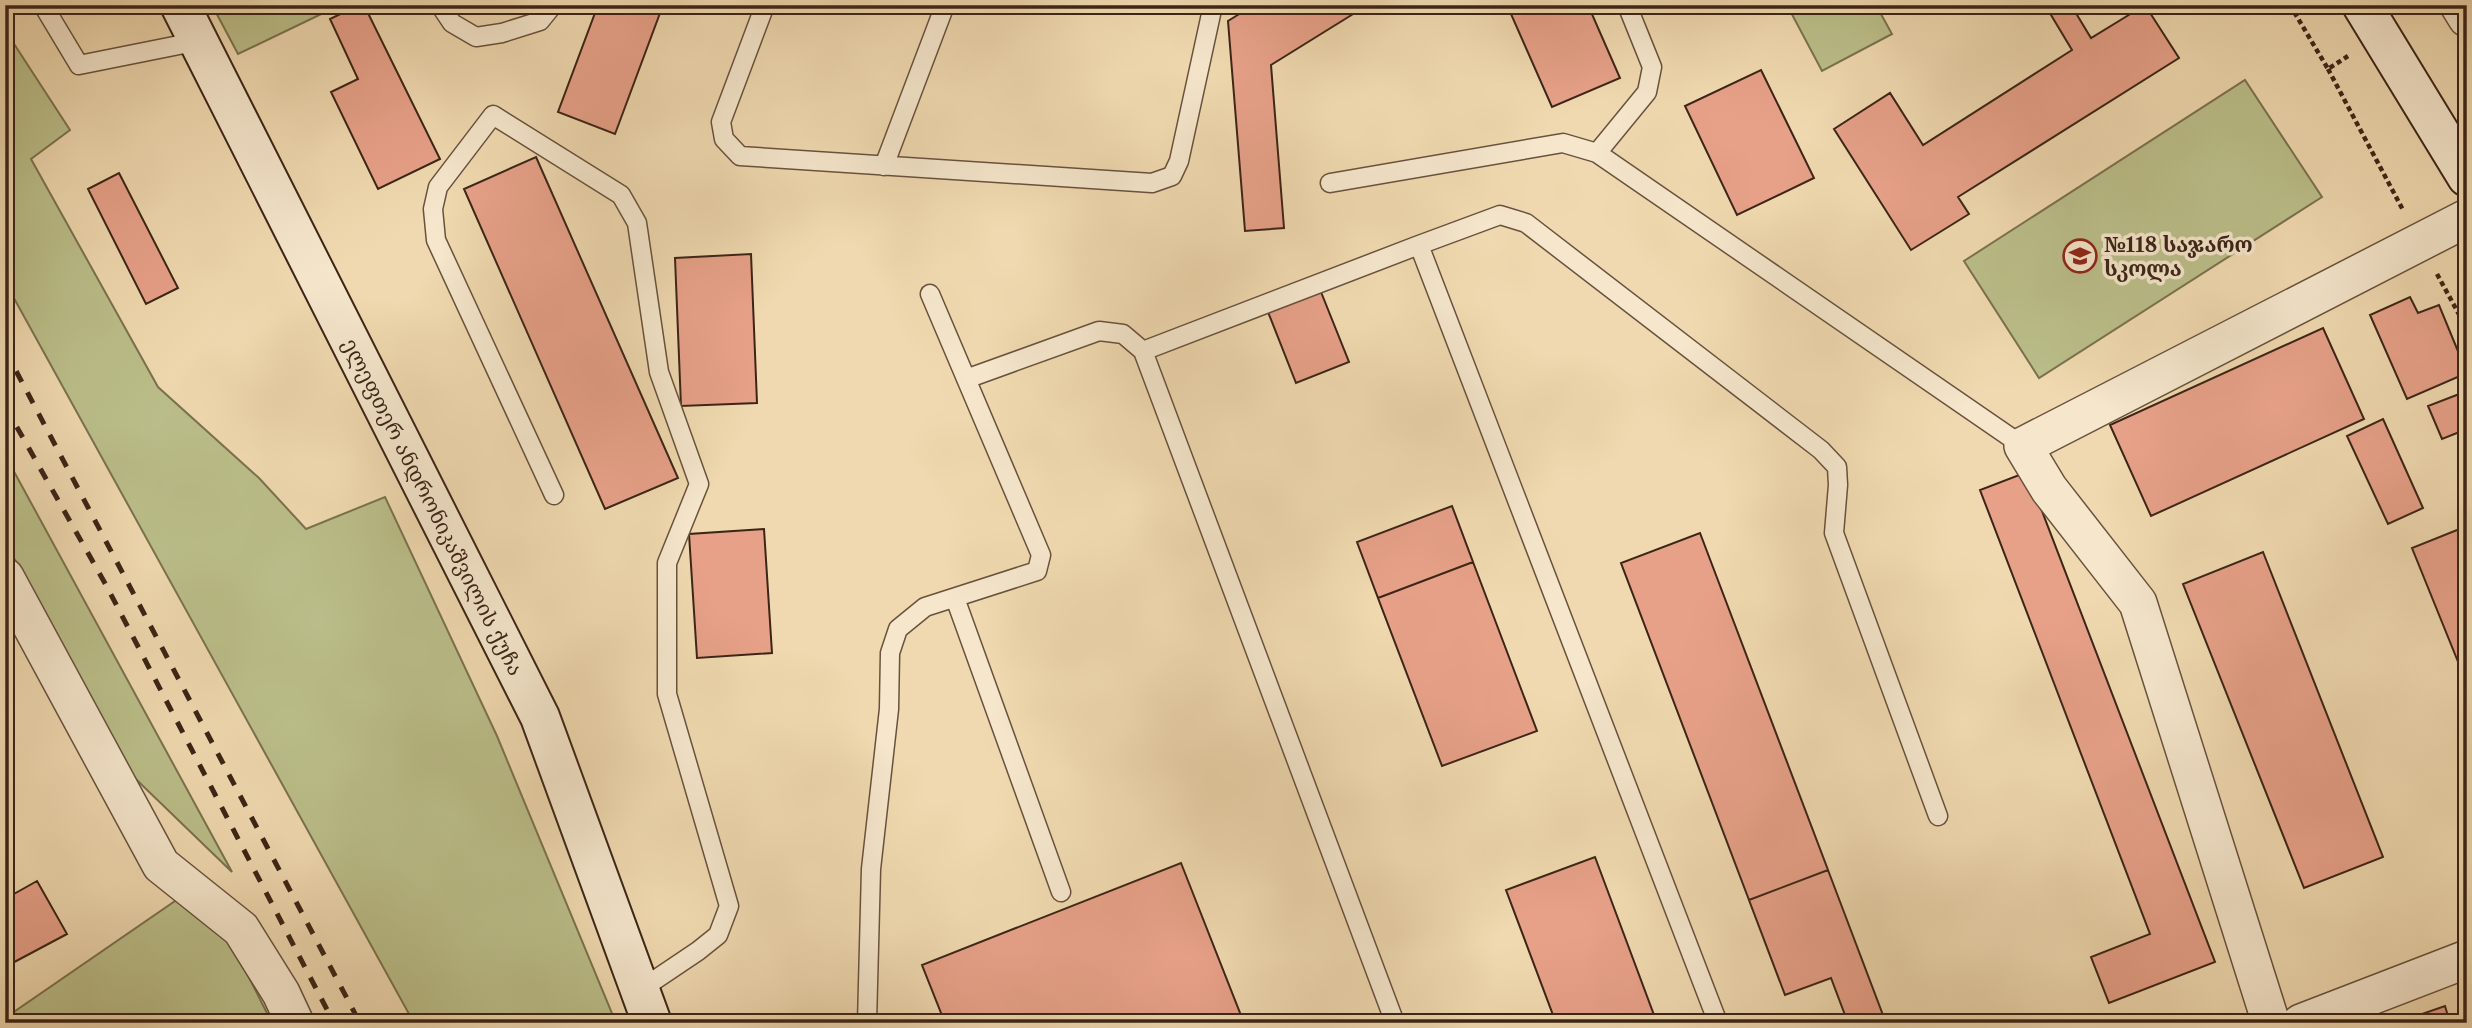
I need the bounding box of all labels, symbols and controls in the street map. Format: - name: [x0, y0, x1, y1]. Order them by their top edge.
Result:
- place label: №118 საჯარო სკოლა: [2104, 232, 2253, 282]
- school or university icon: №118 საჯარო სკოლა: [2061, 237, 2099, 275]
- street label: ელეფთერ ანდრონიკაშვილის ქუჩა: [337, 334, 529, 679]

